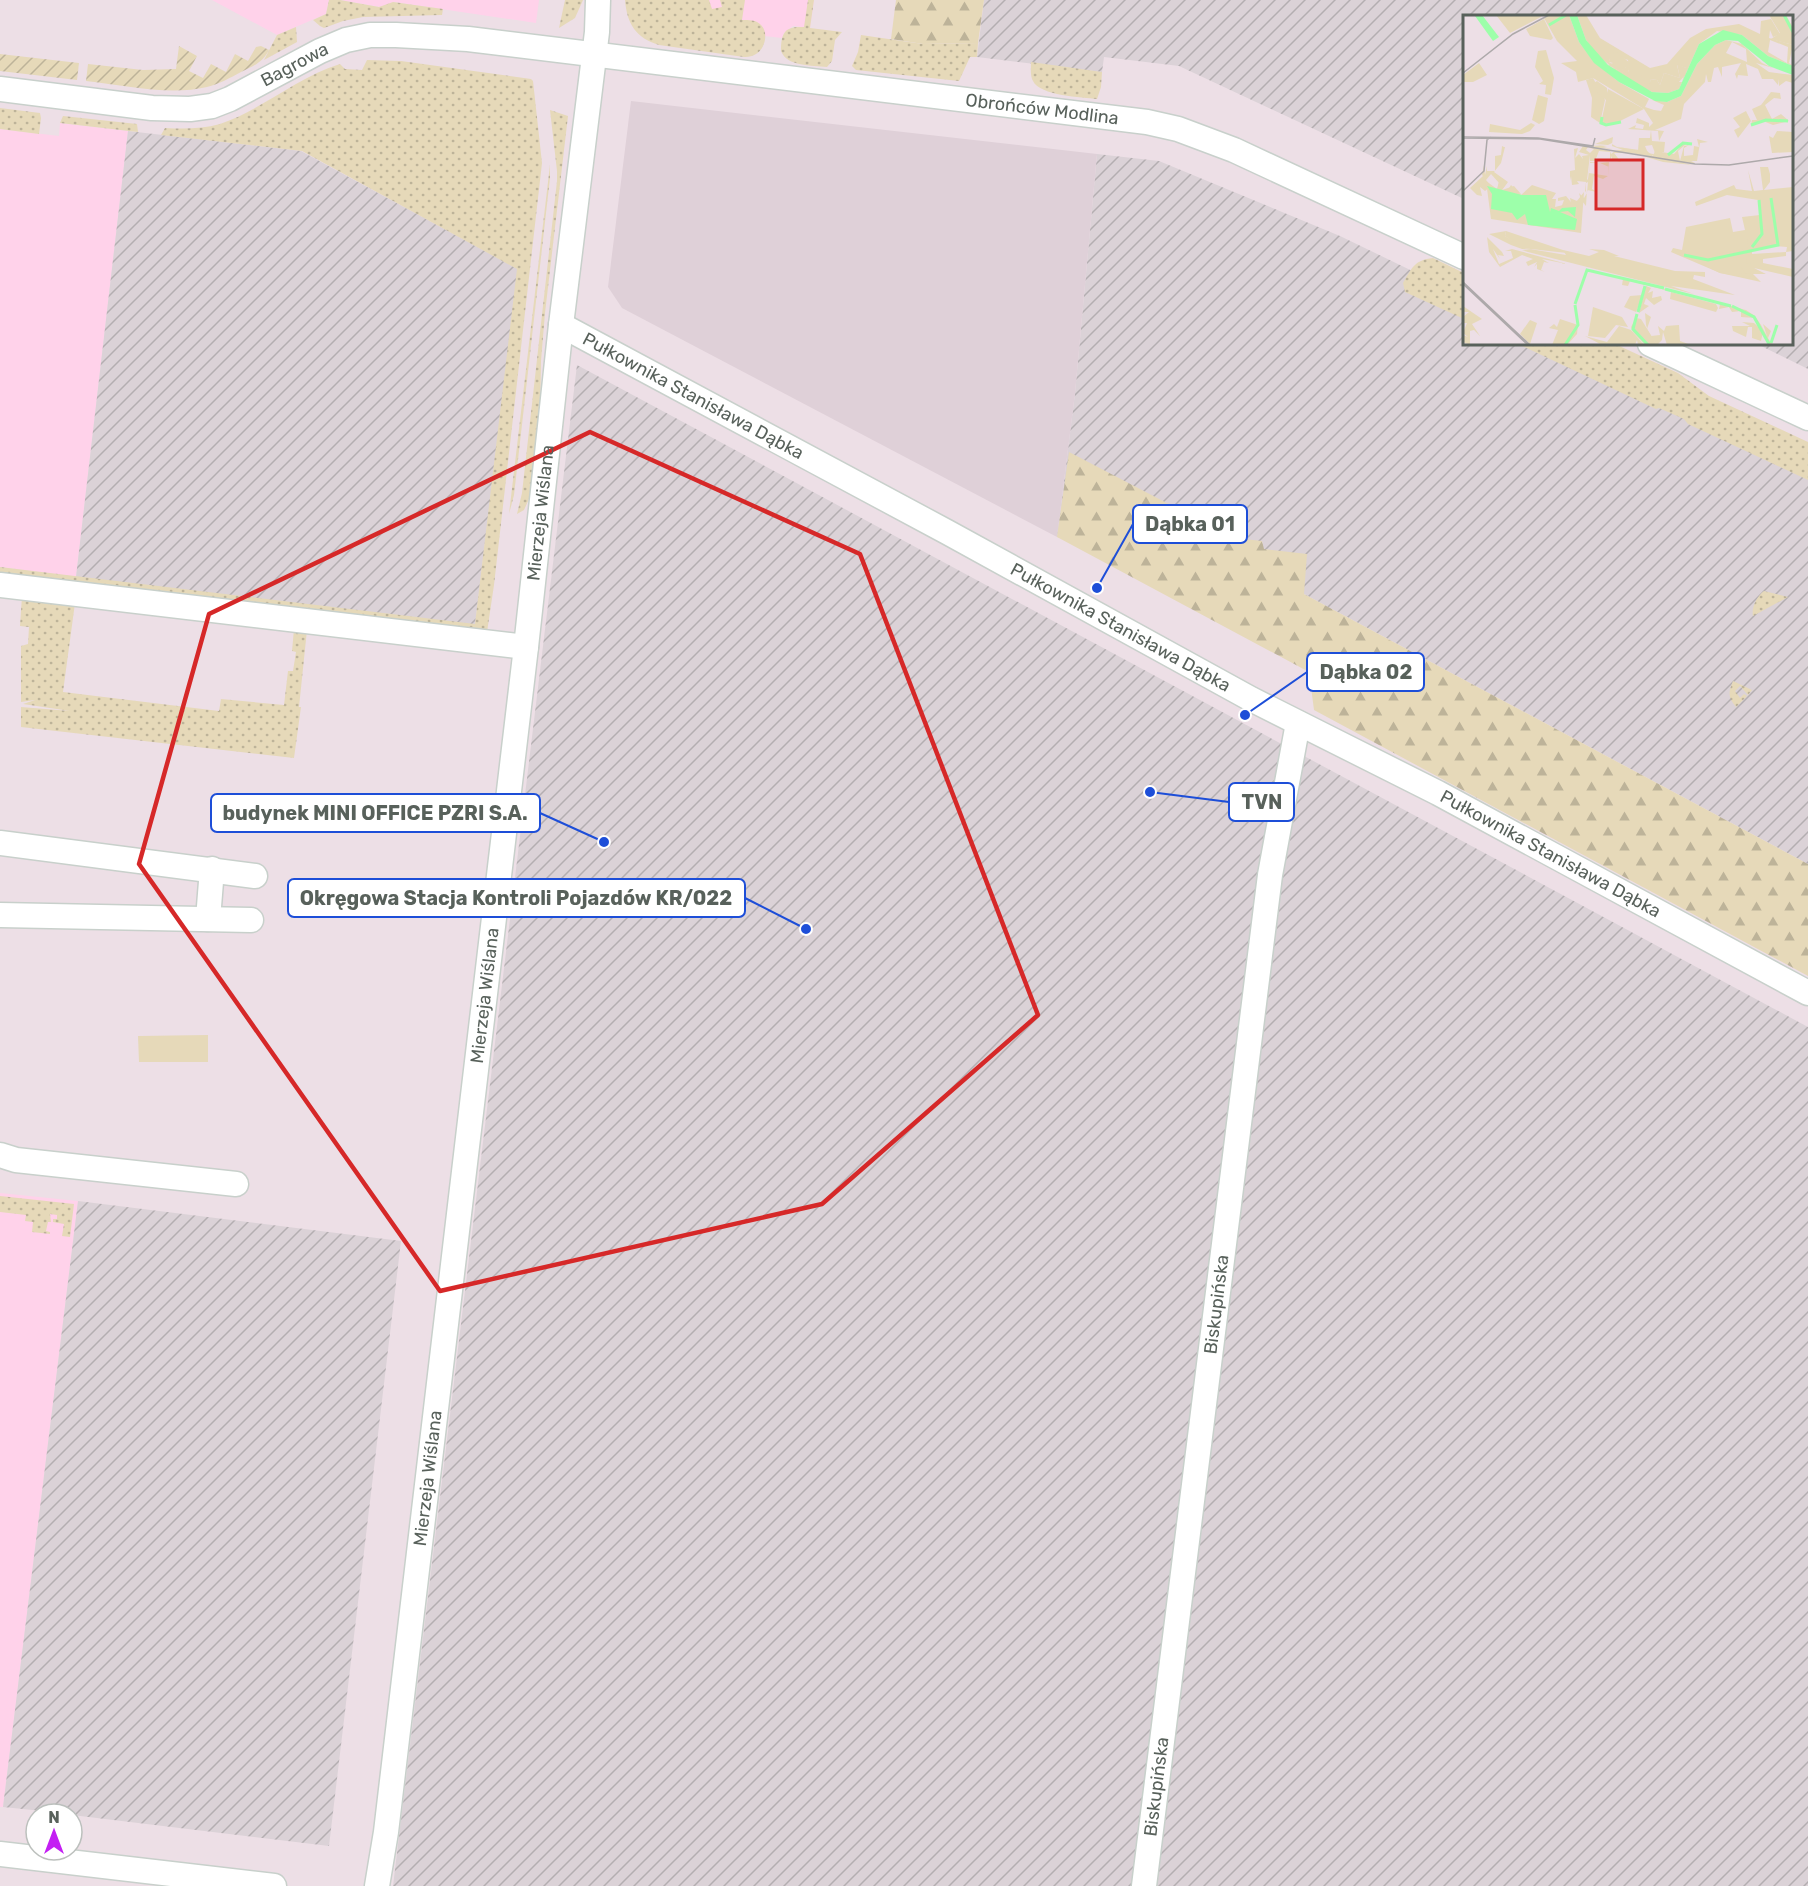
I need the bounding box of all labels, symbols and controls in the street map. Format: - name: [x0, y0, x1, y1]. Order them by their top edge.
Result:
- inset map: [1463, 15, 1793, 345]
- street label: Bagrowa: [257, 38, 332, 92]
- street label: Obrońców Modlina: [964, 89, 1120, 129]
- street label: Pułkownika Stanisława Dąbka: [579, 328, 808, 464]
- street label: Mierzeja Wiślana: [522, 444, 559, 582]
- callout: Dąbka 01: [1133, 505, 1247, 543]
- text: Dąbka 01: [1145, 512, 1235, 536]
- street label: Pułkownika Stanisława Dąbka: [1007, 558, 1234, 697]
- callout: Dąbka 02: [1307, 653, 1424, 691]
- text: Dąbka 02: [1320, 660, 1412, 684]
- callout: TVN: [1229, 783, 1294, 821]
- street label: Pułkownika Stanisława Dąbka: [1436, 785, 1665, 922]
- text: TVN: [1242, 790, 1282, 814]
- callout: budynek MINI OFFICE PZRI S.A.: [211, 794, 540, 832]
- text: budynek MINI OFFICE PZRI S.A.: [222, 801, 528, 825]
- callout: Okręgowa Stacja Kontroli Pojazdów KR/022: [288, 879, 745, 917]
- text: Okręgowa Stacja Kontroli Pojazdów KR/022: [300, 886, 732, 910]
- street label: Mierzeja Wiślana: [466, 926, 504, 1065]
- street label: Biskupińska: [1199, 1254, 1234, 1355]
- street label: Mierzeja Wiślana: [409, 1409, 447, 1547]
- street label: Biskupińska: [1139, 1736, 1173, 1838]
- north arrow: [24, 1802, 84, 1862]
- text: N: [48, 1808, 60, 1827]

